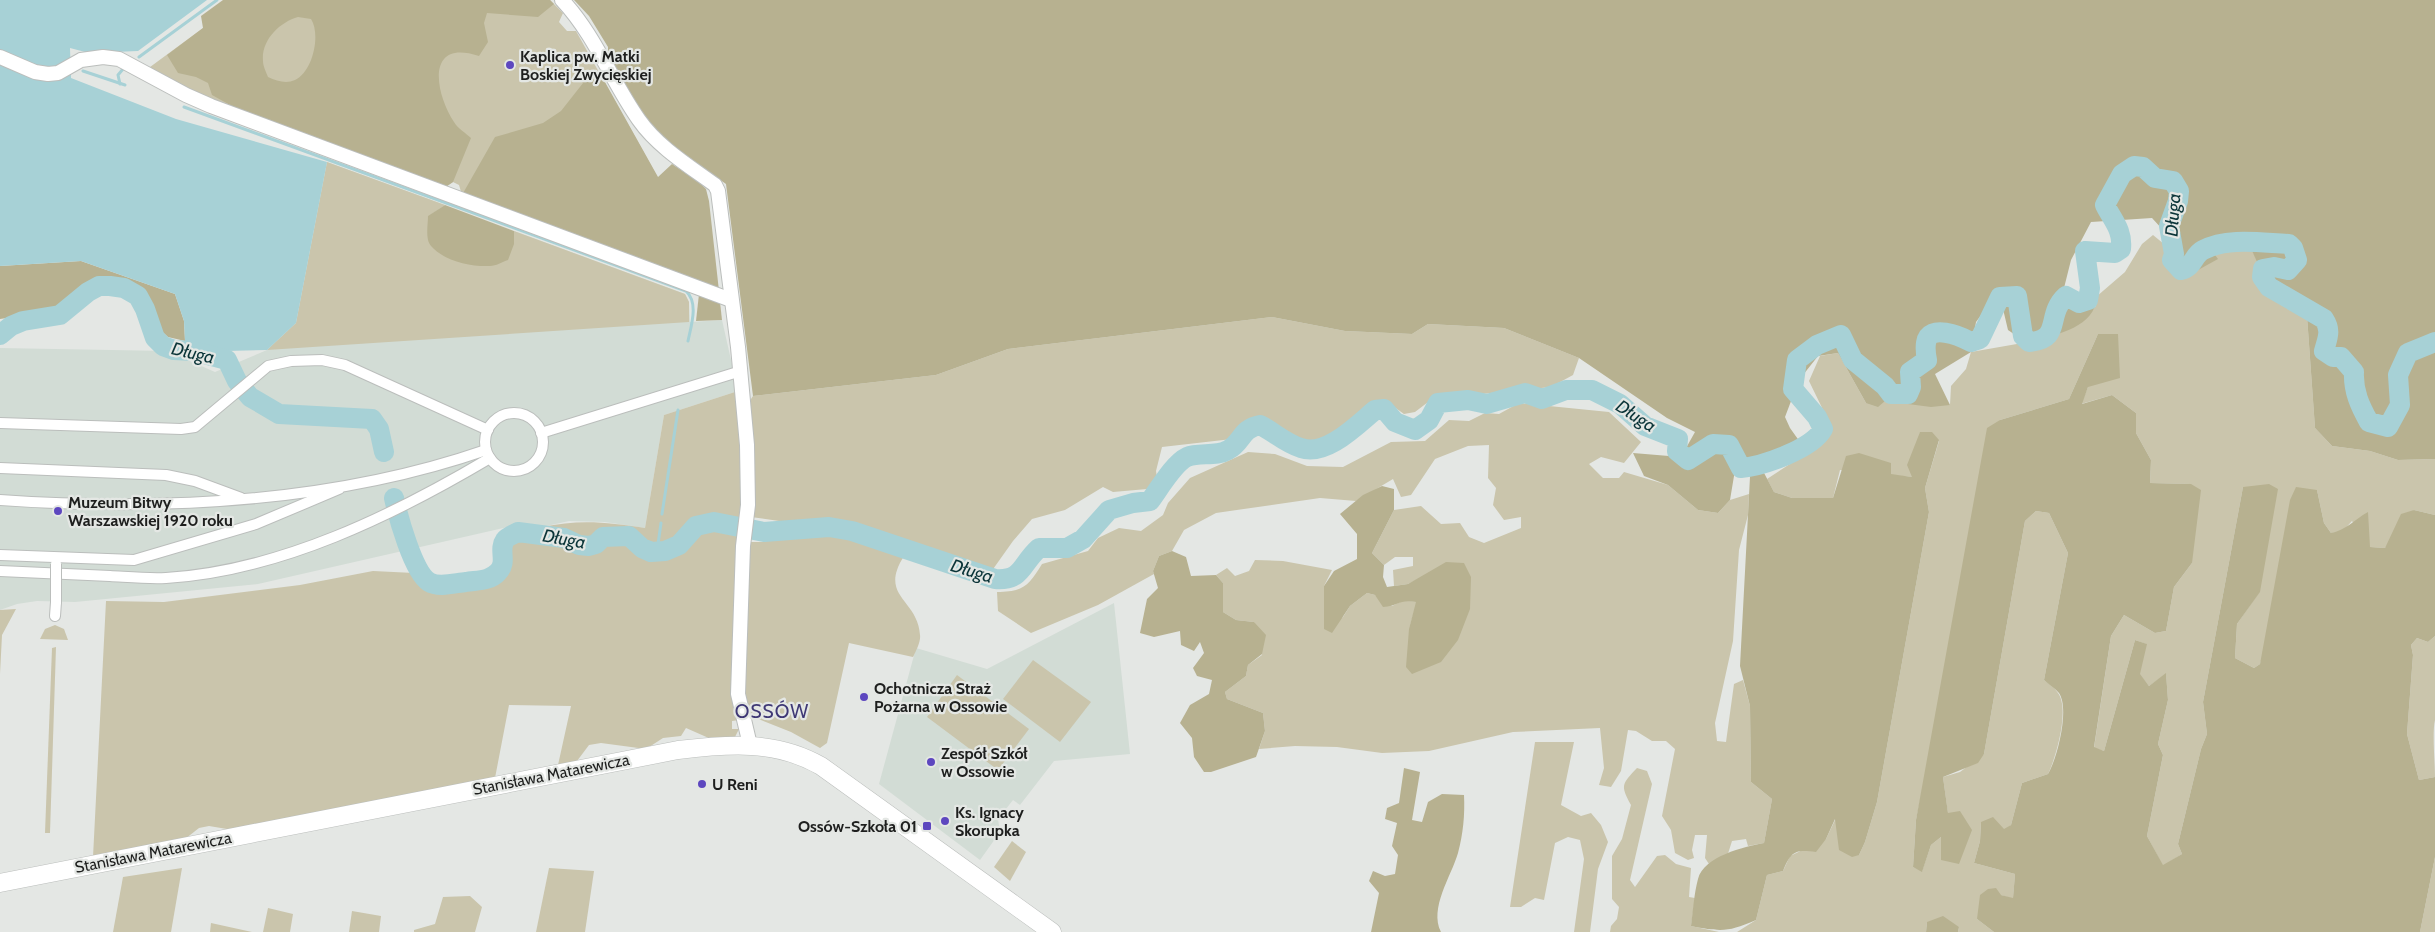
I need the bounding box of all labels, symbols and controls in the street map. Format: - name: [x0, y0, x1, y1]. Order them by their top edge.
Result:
- place label: Kaplica pw. Matki Boskiej Zwycięskiej: [520, 47, 652, 84]
- marker: Kaplica pw. Matki Boskiej Zwycięskiej: [504, 59, 516, 71]
- water label: Długa: [2161, 193, 2185, 237]
- water label: Długa: [169, 337, 217, 369]
- water label: Długa: [1612, 395, 1660, 437]
- place label: Muzeum Bitwy Warszawskiej 1920 roku: [68, 493, 233, 530]
- marker: Muzeum Bitwy Warszawskiej 1920 roku: [52, 505, 64, 517]
- water label: Długa: [541, 524, 587, 554]
- water label: Długa: [948, 554, 996, 588]
- place label: Ochotnicza Straż Pożarna w Ossowie: [874, 679, 1007, 716]
- marker: Ochotnicza Straż Pożarna w Ossowie: [858, 691, 870, 703]
- district label: OSSÓW: [735, 699, 809, 723]
- place label: Zespół Szkół w Ossowie: [941, 744, 1028, 781]
- street label: Stanisława Matarewicza: [471, 750, 631, 799]
- marker: Zespół Szkół w Ossowie: [925, 756, 937, 768]
- place label: U Reni: [712, 775, 758, 794]
- marker: U Reni: [696, 778, 708, 790]
- place label: Ks. Ignacy Skorupka: [955, 803, 1024, 840]
- marker: Ks. Ignacy Skorupka: [939, 815, 951, 827]
- place label: Ossów-Szkoła 01: [798, 817, 917, 836]
- marker: Ossów-Szkoła 01: [921, 820, 933, 832]
- street label: Stanisława Matarewicza: [73, 828, 233, 877]

